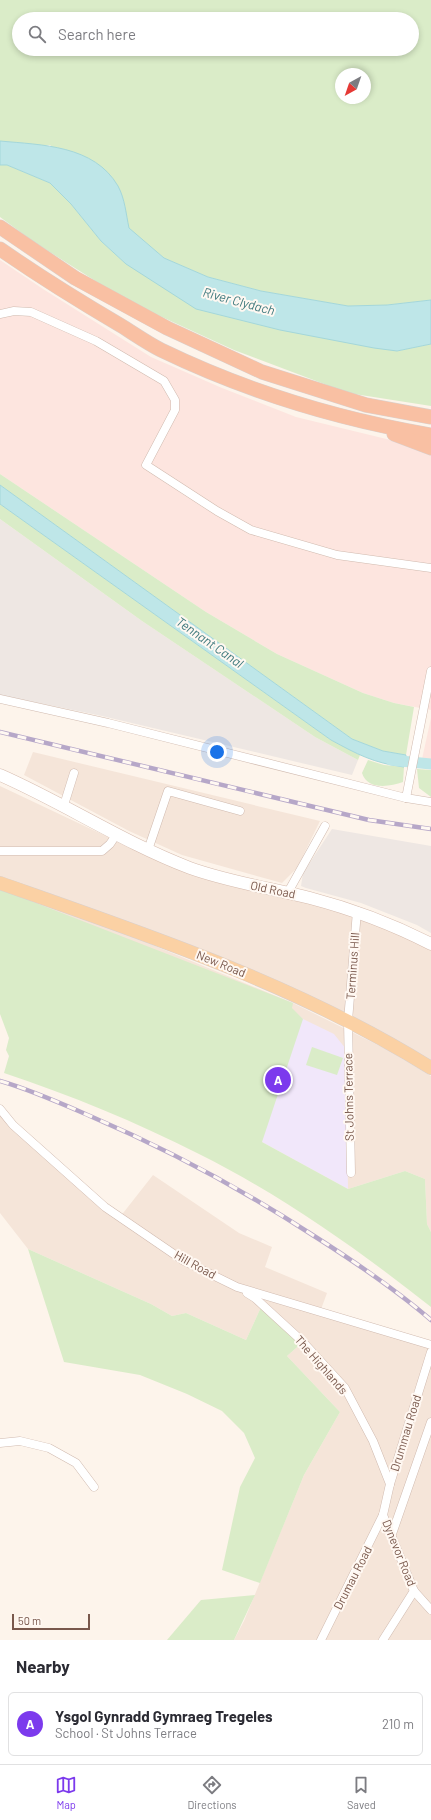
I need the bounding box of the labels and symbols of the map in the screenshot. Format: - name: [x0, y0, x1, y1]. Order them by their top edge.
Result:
- north arrow: [335, 68, 371, 104]
- water label: River Clydach: [201, 284, 277, 318]
- water label: Tennant Canal: [173, 613, 247, 671]
- your location: [207, 742, 227, 762]
- street label: Old Road: [249, 877, 297, 901]
- street label: Terminus Hill: [343, 932, 361, 1000]
- street label: New Road: [195, 947, 248, 979]
- street label: St Johns Terrace: [340, 1053, 356, 1141]
- pin: A: [265, 1065, 291, 1095]
- street label: Hill Road: [172, 1247, 219, 1281]
- street label: The Highlands: [292, 1332, 351, 1397]
- street label: Drummau Road: [387, 1393, 423, 1473]
- street label: Dynevor Road: [380, 1517, 420, 1588]
- street label: Drumau Road: [330, 1543, 374, 1612]
- scale bar: [12, 1612, 90, 1631]

